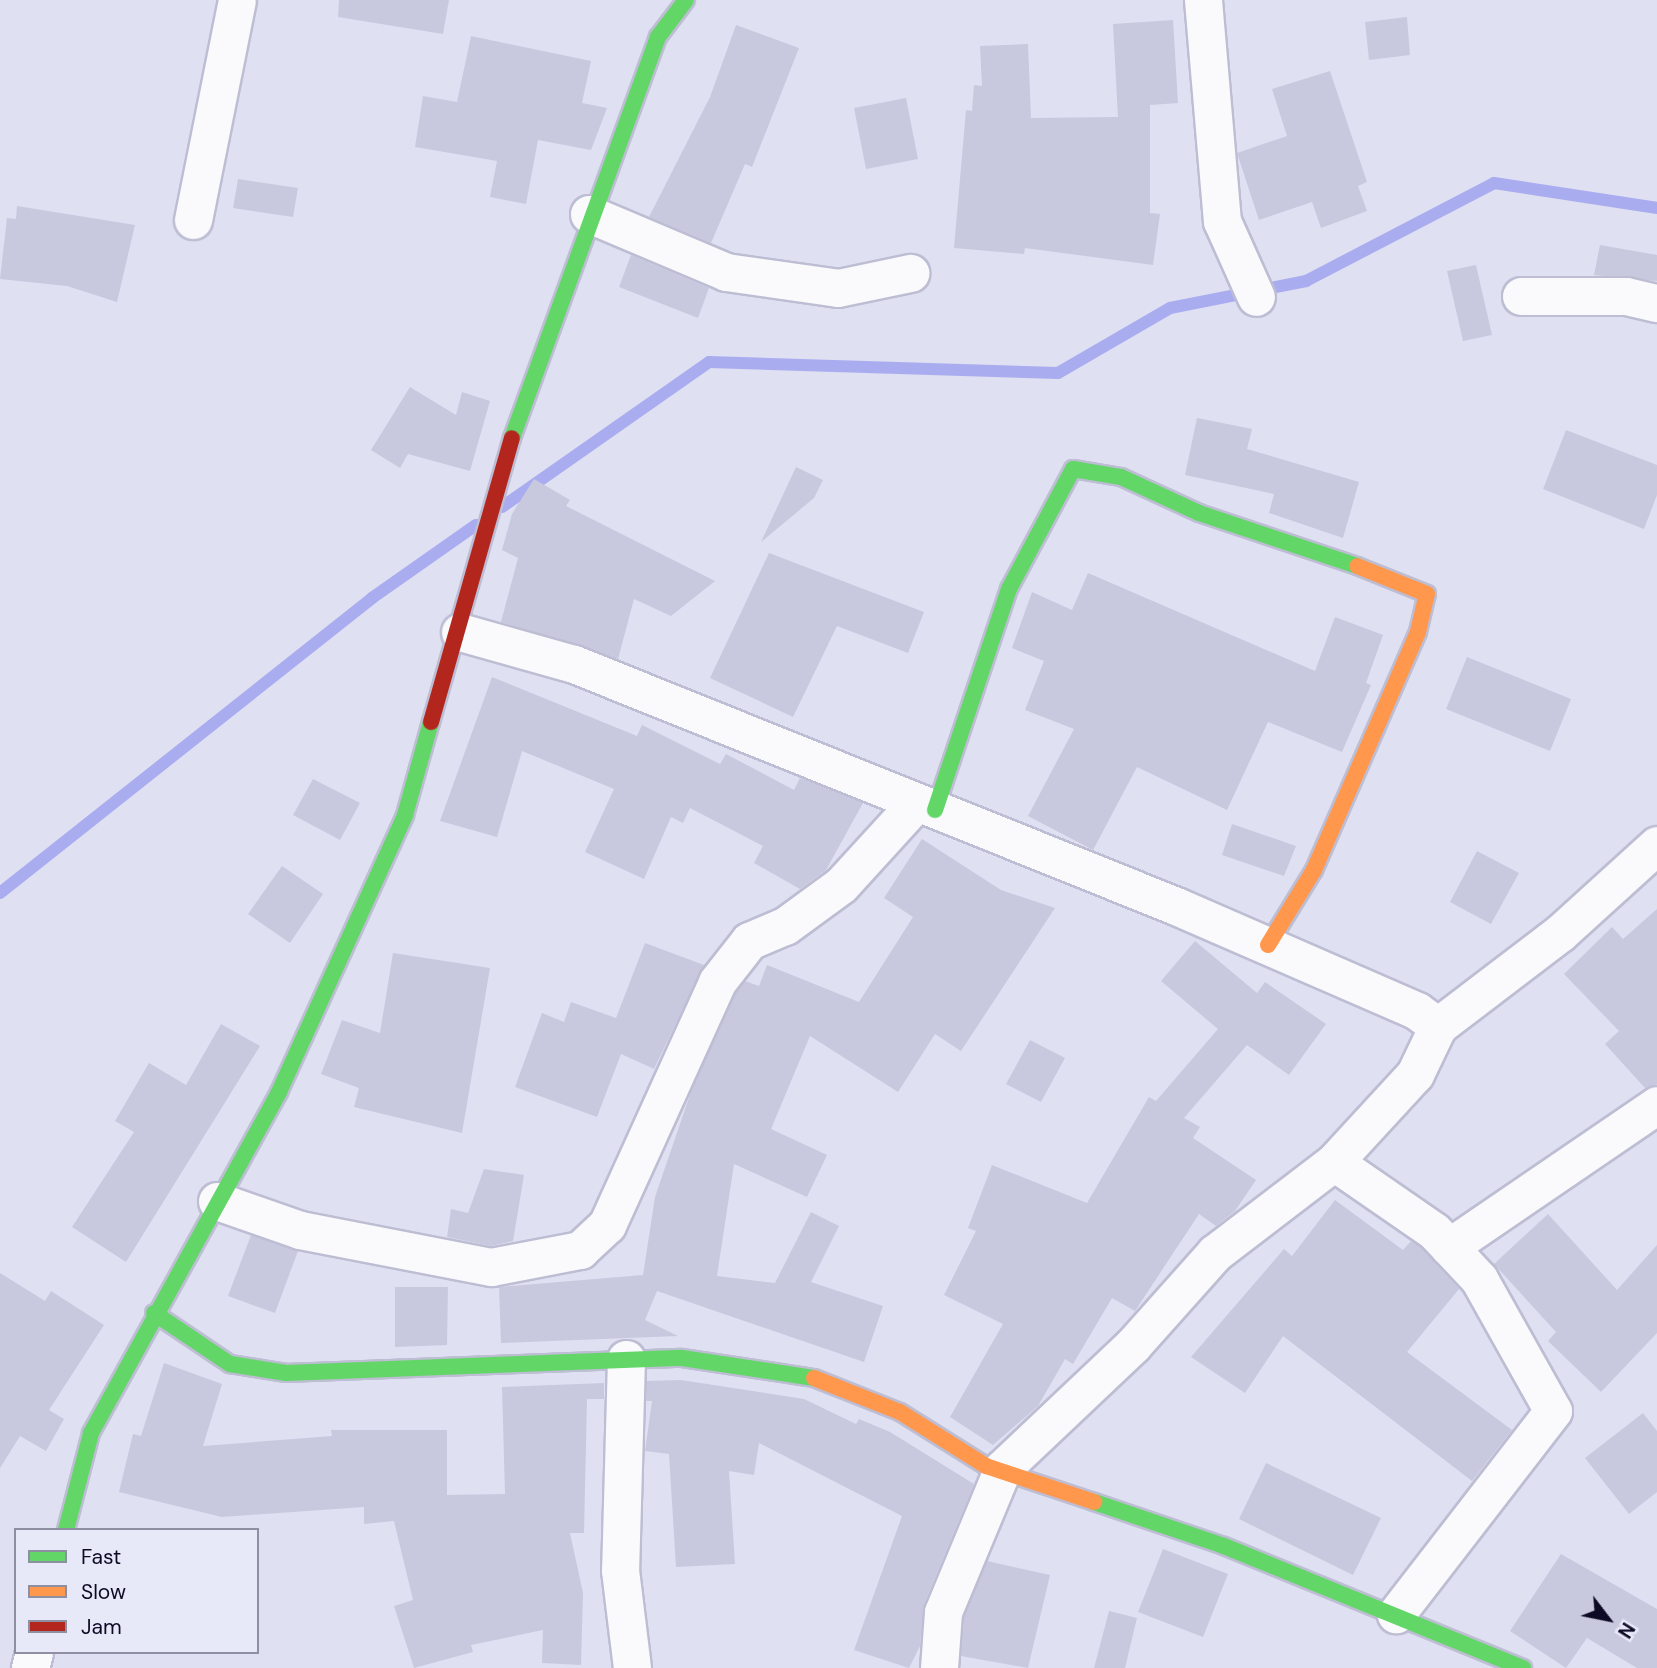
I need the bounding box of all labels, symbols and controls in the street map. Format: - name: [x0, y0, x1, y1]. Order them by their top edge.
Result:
- legend: [14, 1528, 259, 1654]
- text: Fast: [81, 1543, 121, 1571]
- text: Slow: [81, 1578, 126, 1606]
- north arrow: [1573, 1584, 1643, 1654]
- text: Jam: [81, 1613, 122, 1641]
- text: N: [1612, 1618, 1641, 1643]

